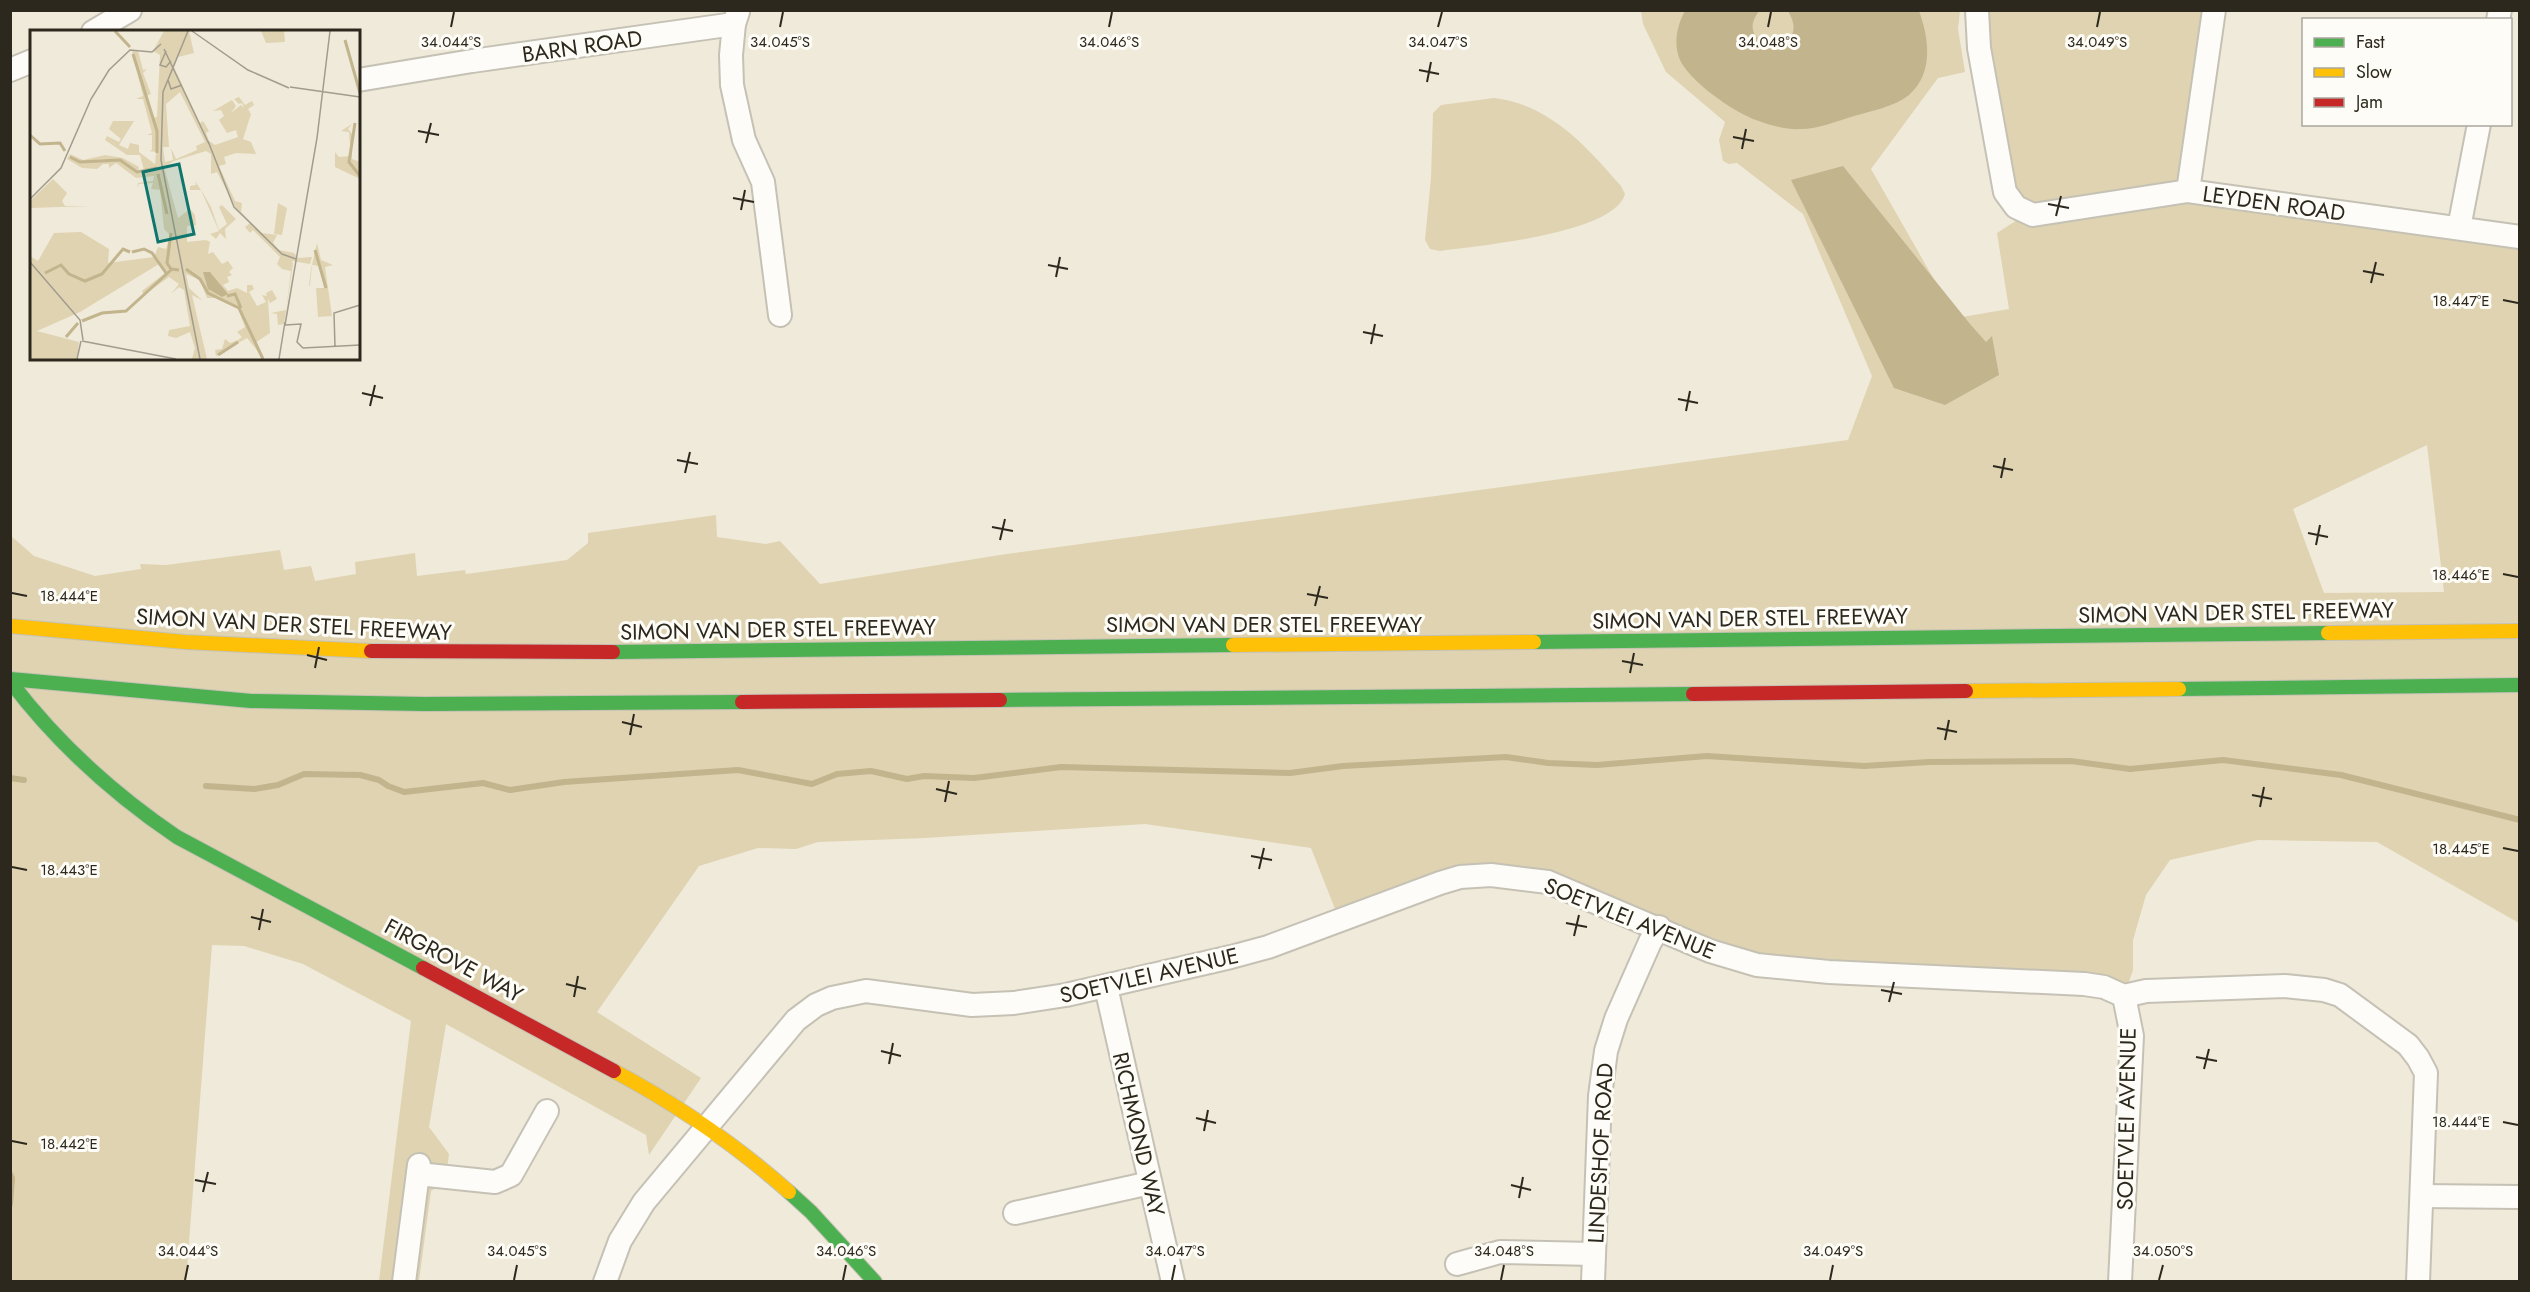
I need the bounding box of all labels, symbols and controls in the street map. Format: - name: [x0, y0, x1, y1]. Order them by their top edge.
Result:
- legend: [2302, 18, 2512, 126]
- street label: BARN ROAD: [520, 22, 644, 70]
- text: Fast: [2356, 29, 2385, 55]
- inset map: [30, 30, 360, 360]
- text: 34.044°S: [421, 31, 481, 53]
- text: 34.045°S: [750, 31, 810, 53]
- text: 34.046°S: [1079, 31, 1139, 53]
- text: 34.047°S: [1408, 31, 1468, 53]
- text: 34.048°S: [1738, 31, 1798, 53]
- text: 34.049°S: [2067, 31, 2127, 53]
- text: Slow: [2356, 59, 2393, 85]
- text: Jam: [2354, 89, 2383, 115]
- street label: LEYDEN ROAD: [2201, 177, 2347, 229]
- text: 18.447°E: [2432, 290, 2490, 312]
- text: 18.446°E: [2432, 564, 2490, 586]
- text: 18.444°E: [40, 585, 98, 607]
- street label: SIMON VAN DER STEL FREEWAY: [2078, 593, 2395, 631]
- street label: SIMON VAN DER STEL FREEWAY: [1592, 599, 1909, 637]
- street label: SIMON VAN DER STEL FREEWAY: [135, 600, 453, 648]
- street label: SIMON VAN DER STEL FREEWAY: [1106, 608, 1423, 640]
- street label: SIMON VAN DER STEL FREEWAY: [620, 610, 937, 648]
- text: 18.445°E: [2432, 838, 2490, 860]
- text: 18.443°E: [40, 859, 98, 881]
- street label: SOETVLEI AVENUE: [1539, 869, 1721, 967]
- street label: FIRGROVE WAY: [379, 910, 530, 1010]
- street label: SOETVLEI AVENUE: [1056, 939, 1242, 1011]
- street label: SOETVLEI AVENUE: [2108, 1027, 2144, 1211]
- street label: RICHMOND WAY: [1105, 1049, 1174, 1220]
- street label: LINDESHOF ROAD: [1579, 1062, 1621, 1244]
- text: 18.444°E: [2432, 1111, 2490, 1133]
- text: 18.442°E: [40, 1133, 98, 1155]
- text: 34.044°S: [158, 1240, 218, 1262]
- text: 34.045°S: [487, 1240, 547, 1262]
- text: 34.046°S: [816, 1240, 876, 1262]
- text: 34.047°S: [1145, 1240, 1205, 1262]
- text: 34.048°S: [1474, 1240, 1534, 1262]
- text: 34.049°S: [1803, 1240, 1863, 1262]
- text: 34.050°S: [2133, 1240, 2193, 1262]

